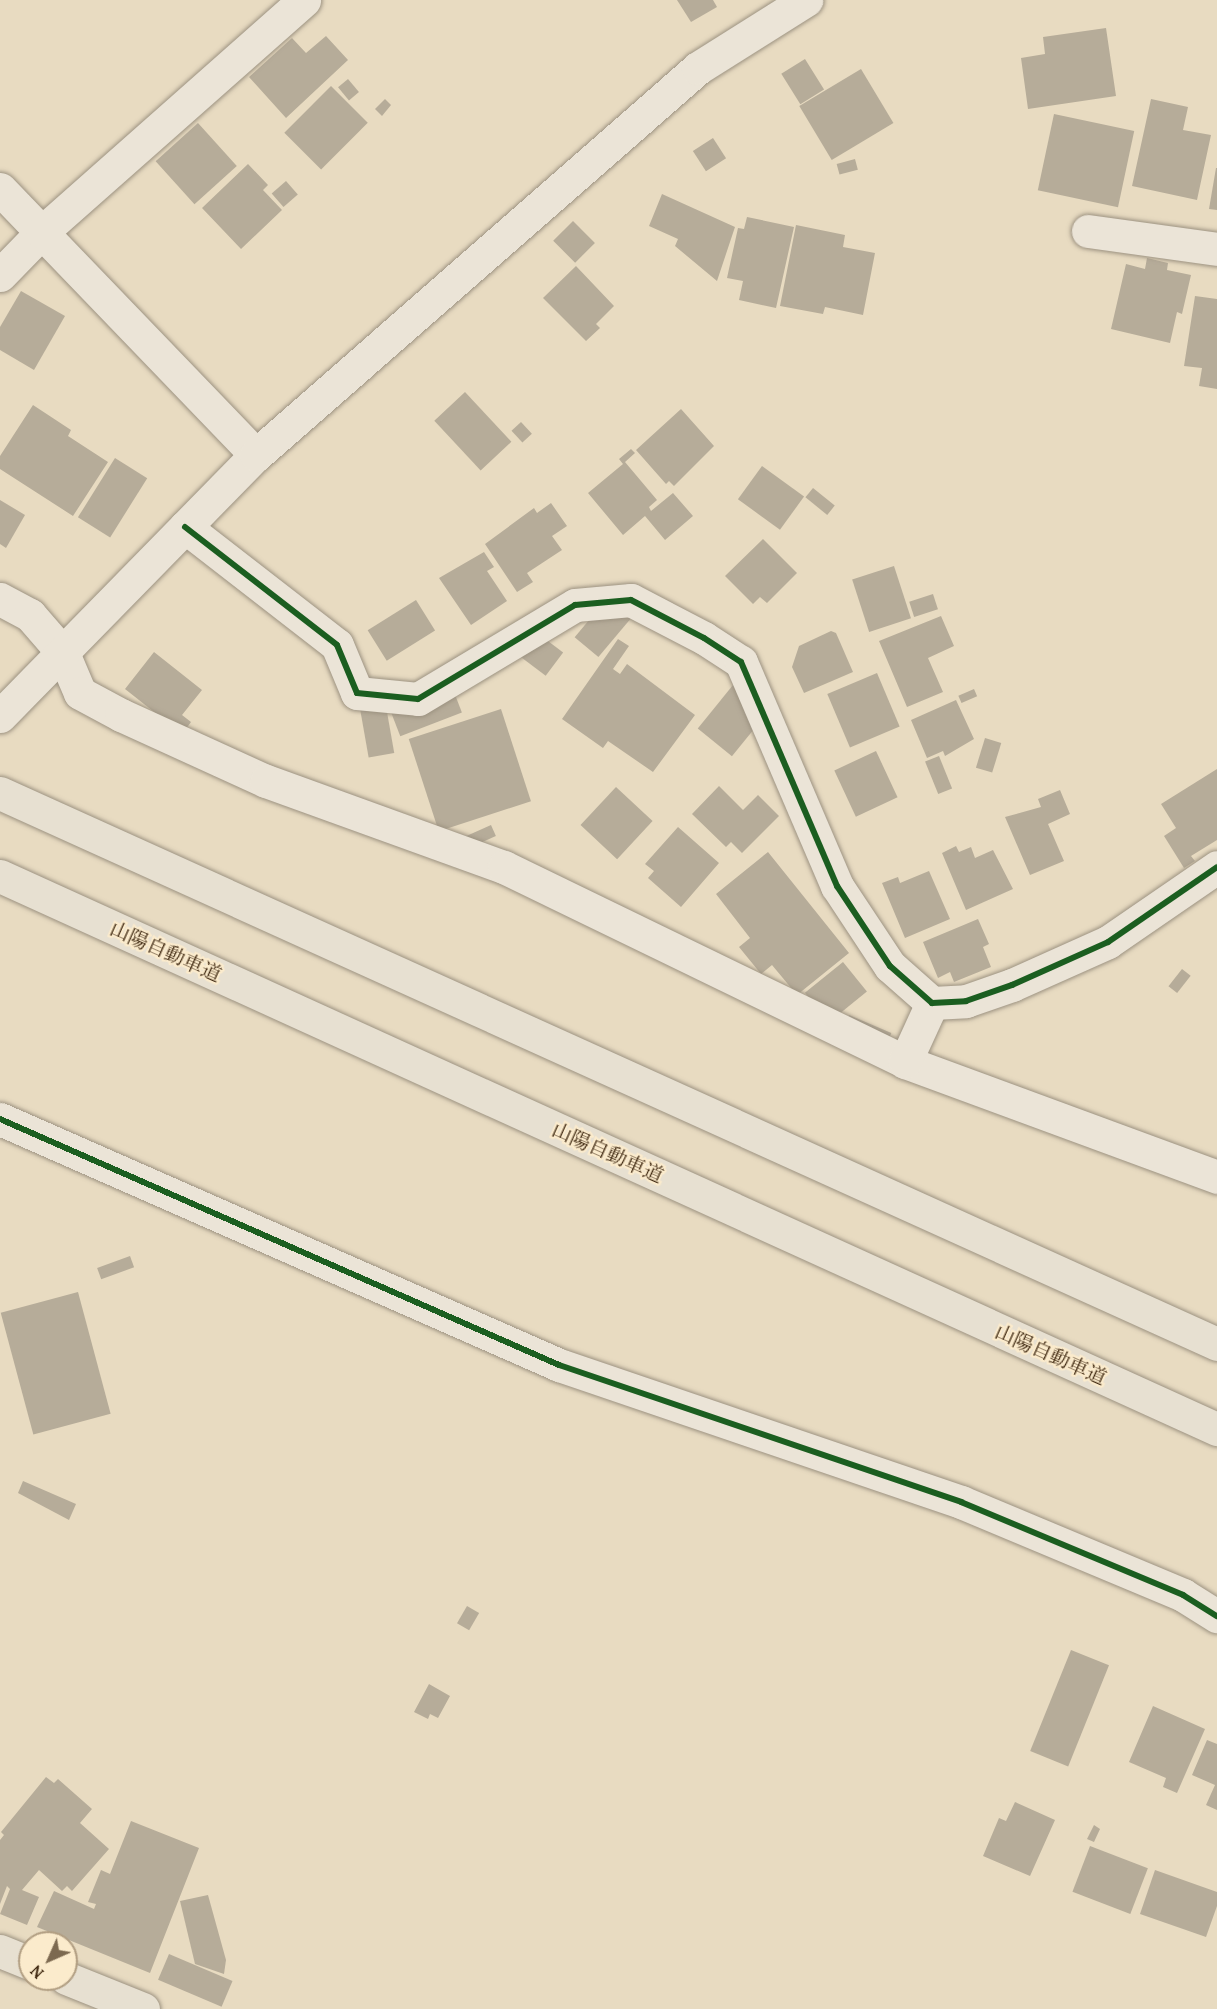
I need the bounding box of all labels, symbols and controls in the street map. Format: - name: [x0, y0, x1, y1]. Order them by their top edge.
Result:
- street label: 山陽自動車道: [106, 916, 226, 986]
- street label: 山陽自動車道: [548, 1117, 668, 1187]
- street label: 山陽自動車道: [991, 1319, 1111, 1389]
- north arrow: [18, 1931, 78, 1991]
- text: N: [24, 1960, 49, 1985]

